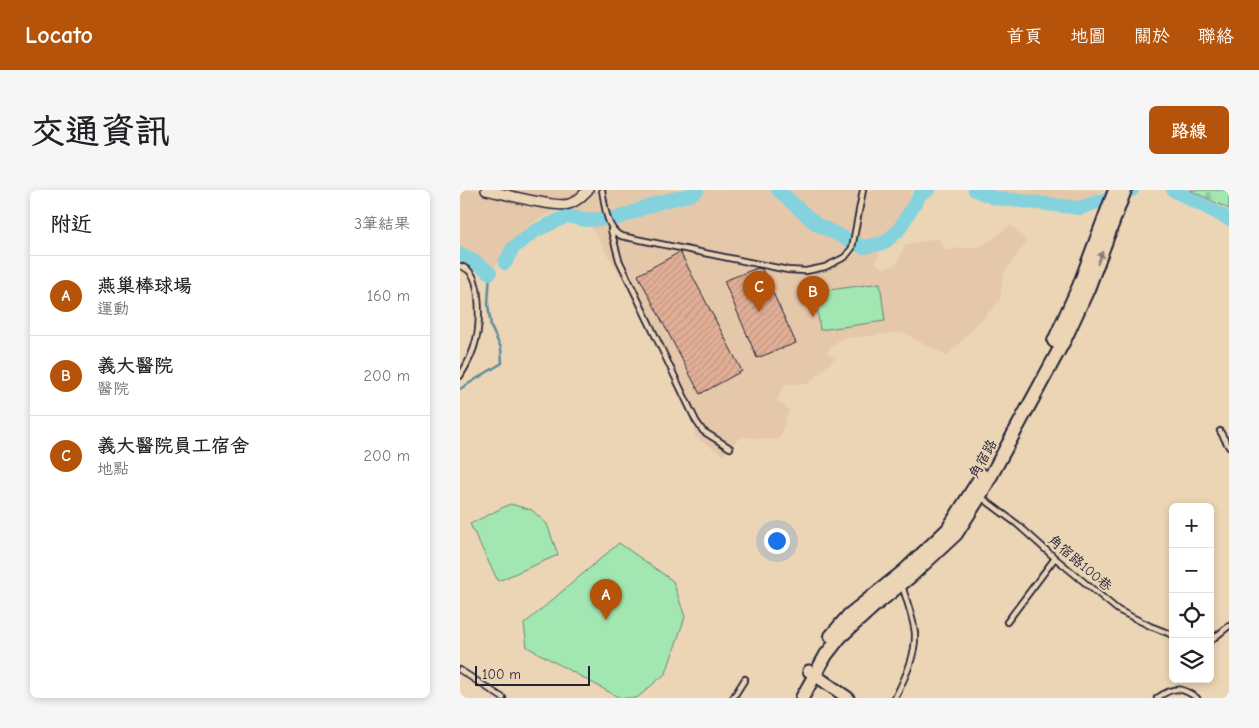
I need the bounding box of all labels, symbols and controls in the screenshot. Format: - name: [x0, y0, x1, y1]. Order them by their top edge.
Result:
- text: Locato: [25, 21, 93, 49]
- text: 首頁: [1006, 26, 1042, 47]
- text: 地圖: [1070, 26, 1106, 47]
- text: 關於: [1134, 26, 1170, 47]
- text: 聯絡: [1198, 26, 1234, 47]
- button: 路線: [1149, 106, 1229, 154]
- text: 交通資訊: [30, 111, 170, 152]
- text: 附近: [50, 212, 92, 236]
- text: 3筆結果: [354, 215, 410, 233]
- one-way arrow: [1097, 251, 1105, 265]
- pin: C: [743, 271, 775, 312]
- text: 燕巢棒球場: [97, 275, 192, 297]
- pin: B: [797, 276, 829, 317]
- text: A: [62, 287, 70, 305]
- text: 160 m: [367, 287, 410, 305]
- text: 運動: [97, 300, 129, 318]
- text: 義大醫院: [97, 355, 173, 377]
- text: B: [61, 367, 71, 385]
- text: 200 m: [364, 367, 410, 385]
- text: 醫院: [97, 380, 129, 398]
- text: 義大醫院員工宿舍: [97, 435, 249, 457]
- street label: 角宿路: [965, 437, 1001, 481]
- text: C: [61, 447, 71, 465]
- text: 200 m: [364, 447, 410, 465]
- text: 地點: [97, 460, 129, 478]
- map controls: [1169, 503, 1214, 683]
- button: +: [1169, 503, 1214, 548]
- your location: [764, 528, 790, 554]
- street label: 角宿路100巷: [1044, 531, 1116, 595]
- button: −: [1169, 548, 1214, 593]
- pin: A: [590, 579, 622, 620]
- button: locate: [1169, 593, 1214, 638]
- button: layers: [1169, 638, 1214, 683]
- scale bar: [475, 663, 590, 686]
- text: 100 m: [482, 666, 521, 683]

